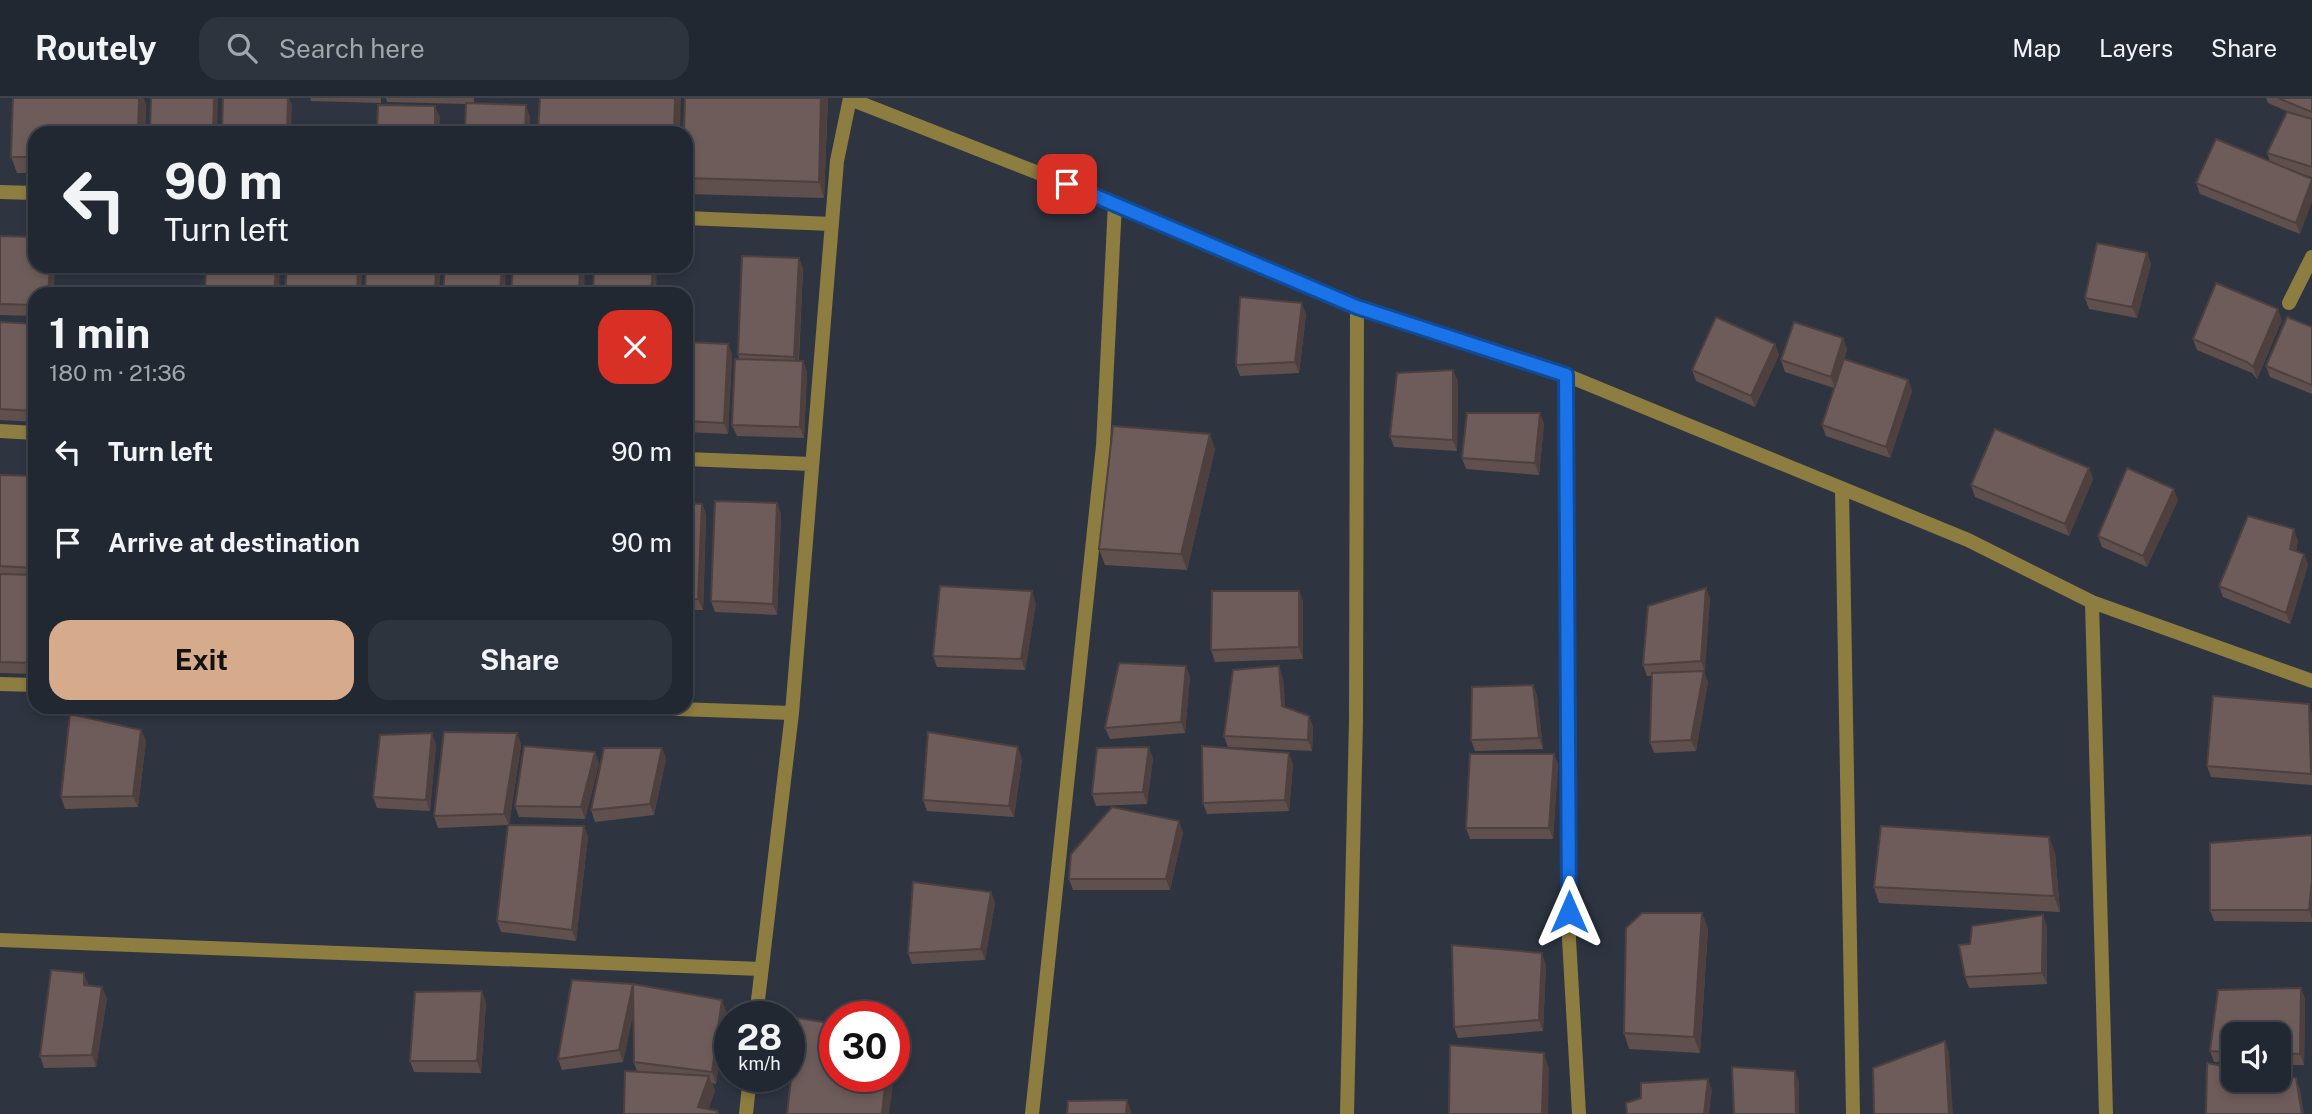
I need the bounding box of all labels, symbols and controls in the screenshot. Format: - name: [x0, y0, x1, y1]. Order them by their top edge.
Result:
- search box: [199, 17, 689, 80]
- text: Routely: [35, 29, 157, 67]
- icon: search: [223, 29, 261, 67]
- text: Search here: [279, 33, 425, 64]
- text: Map: [2012, 34, 2061, 62]
- text: Layers: [2099, 34, 2173, 62]
- text: Share: [2211, 34, 2277, 62]
- text: 90 m: [164, 152, 283, 210]
- icon: left: [49, 154, 140, 245]
- pin: [1037, 154, 1097, 214]
- icon: arrive: [1048, 165, 1086, 203]
- text: Turn left: [164, 211, 289, 248]
- text: 1 min: [49, 308, 150, 357]
- button: close: [598, 310, 672, 384]
- text: 180 m · 21:36: [49, 359, 186, 386]
- icon: left: [49, 433, 87, 471]
- text: Turn left: [108, 436, 213, 467]
- text: 90 m: [611, 436, 672, 467]
- icon: arrive: [49, 524, 87, 562]
- text: Arrive at destination: [108, 527, 360, 558]
- text: 90 m: [611, 527, 672, 558]
- button: Exit: [49, 620, 354, 700]
- button: Share: [368, 620, 672, 700]
- position arrow: [1532, 875, 1606, 949]
- speed limit sign: 30: [819, 1001, 910, 1092]
- text: 28: [737, 1017, 782, 1058]
- map controls: [2221, 1022, 2291, 1092]
- button: sound: [2221, 1022, 2291, 1092]
- text: km/h: [738, 1053, 781, 1074]

